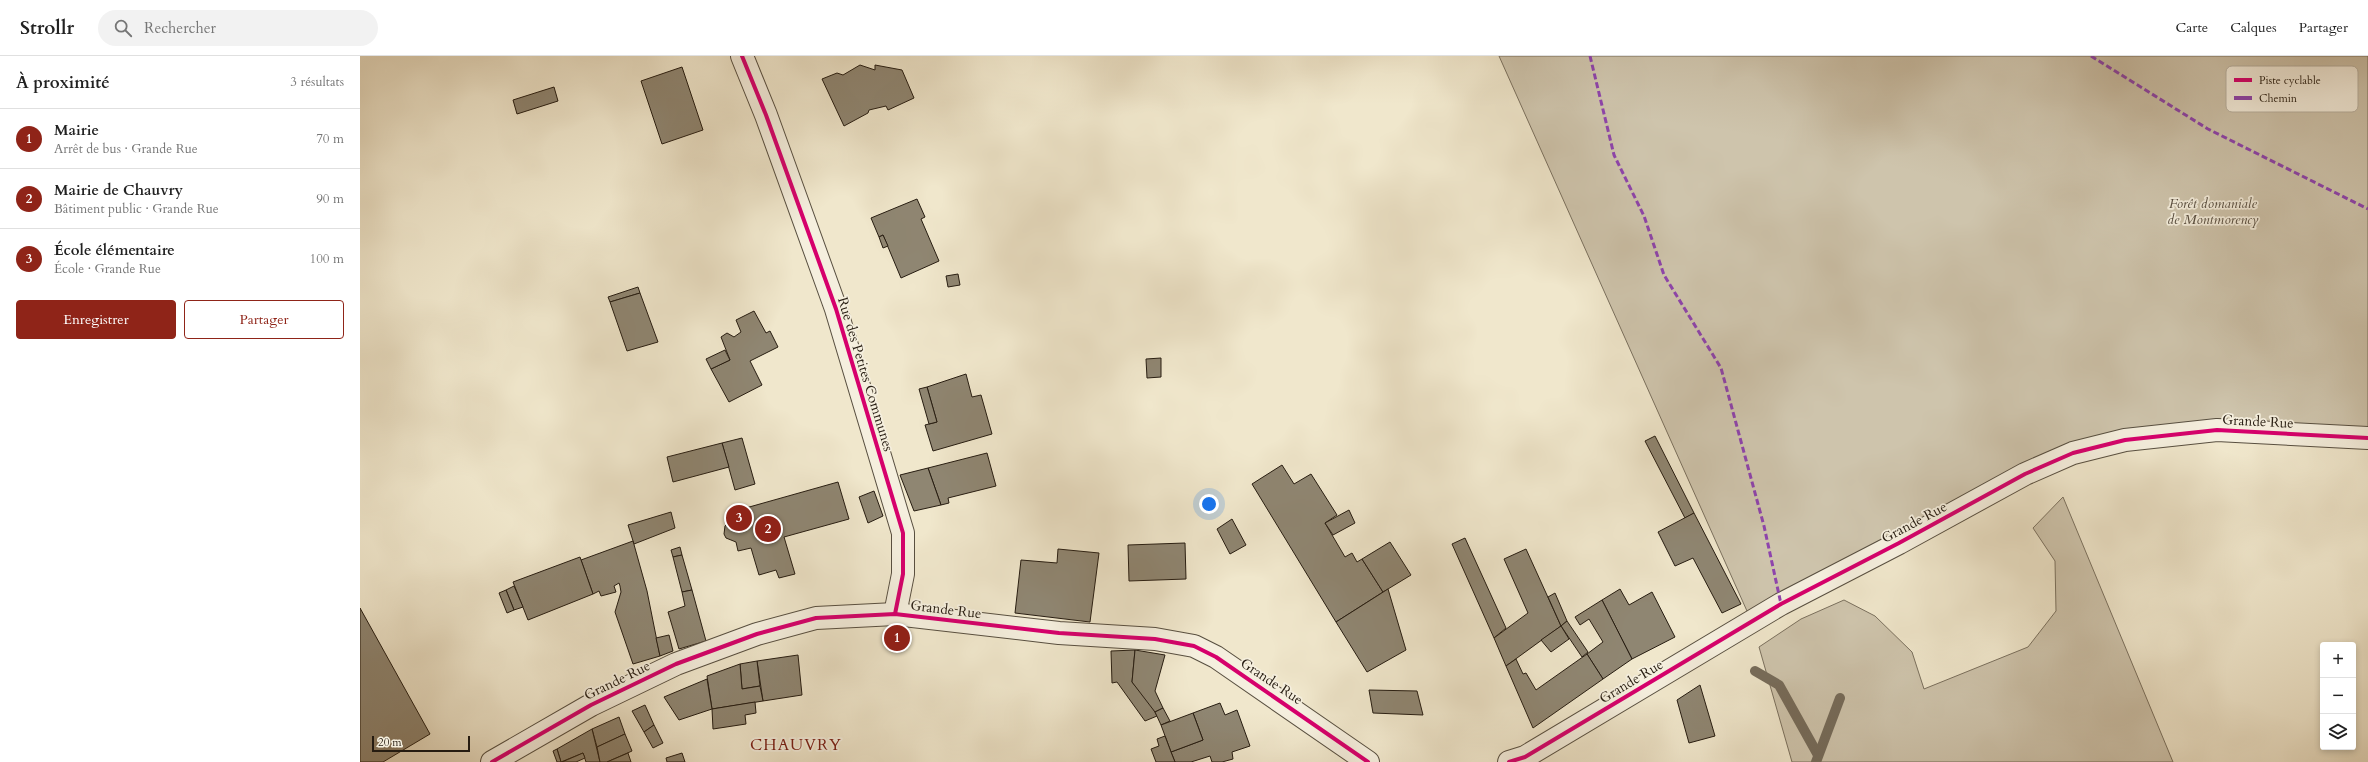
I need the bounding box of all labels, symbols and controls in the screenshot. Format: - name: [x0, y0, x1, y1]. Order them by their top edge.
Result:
- search box: [98, 10, 378, 46]
- text: Strollr: [20, 15, 74, 41]
- icon: search: [112, 17, 134, 39]
- text: Rechercher: [144, 18, 216, 38]
- text: Carte: [2176, 18, 2208, 37]
- text: Calques: [2230, 18, 2277, 37]
- text: Partager: [2299, 18, 2348, 37]
- legend: [2226, 66, 2358, 112]
- text: À proximité: [16, 71, 110, 94]
- text: 3 résultats: [290, 73, 344, 91]
- text: Piste cyclable: [2259, 73, 2321, 88]
- text: Chemin: [2259, 91, 2298, 106]
- text: Mairie: [54, 120, 99, 140]
- text: 1: [26, 130, 32, 148]
- text: 70 m: [316, 130, 344, 148]
- text: Arrêt de bus · Grande Rue: [54, 140, 198, 158]
- text: Mairie de Chauvry: [54, 180, 183, 200]
- text: 2: [26, 190, 32, 208]
- text: 90 m: [316, 190, 344, 208]
- park label: Forêt domaniale de Montmorency: [2167, 194, 2259, 229]
- text: Bâtiment public · Grande Rue: [54, 200, 219, 218]
- text: École élémentaire: [54, 240, 175, 260]
- text: 3: [26, 250, 32, 268]
- text: 100 m: [310, 250, 344, 268]
- text: École · Grande Rue: [54, 260, 161, 278]
- street label: Rue des Petites Communes: [833, 295, 898, 454]
- button: Enregistrer: [16, 300, 176, 339]
- button: Partager: [184, 300, 344, 339]
- street label: Grande Rue: [2222, 410, 2294, 433]
- your location: [1199, 494, 1219, 514]
- street label: Grande Rue: [1878, 497, 1950, 548]
- pin: 3: [726, 503, 752, 533]
- pin: 2: [755, 514, 781, 544]
- street label: Grande Rue: [909, 596, 983, 623]
- pin: 1: [884, 623, 910, 653]
- map controls: [2320, 642, 2356, 750]
- button: +: [2320, 642, 2356, 678]
- street label: Grande Rue: [1237, 654, 1307, 709]
- street label: Grande Rue: [1596, 655, 1667, 708]
- street label: Grande Rue: [581, 656, 654, 705]
- button: −: [2320, 678, 2356, 714]
- button: layers: [2320, 714, 2356, 750]
- scale bar: [372, 734, 470, 753]
- district label: CHAUVRY: [750, 734, 842, 756]
- text: 20 m: [378, 735, 402, 750]

